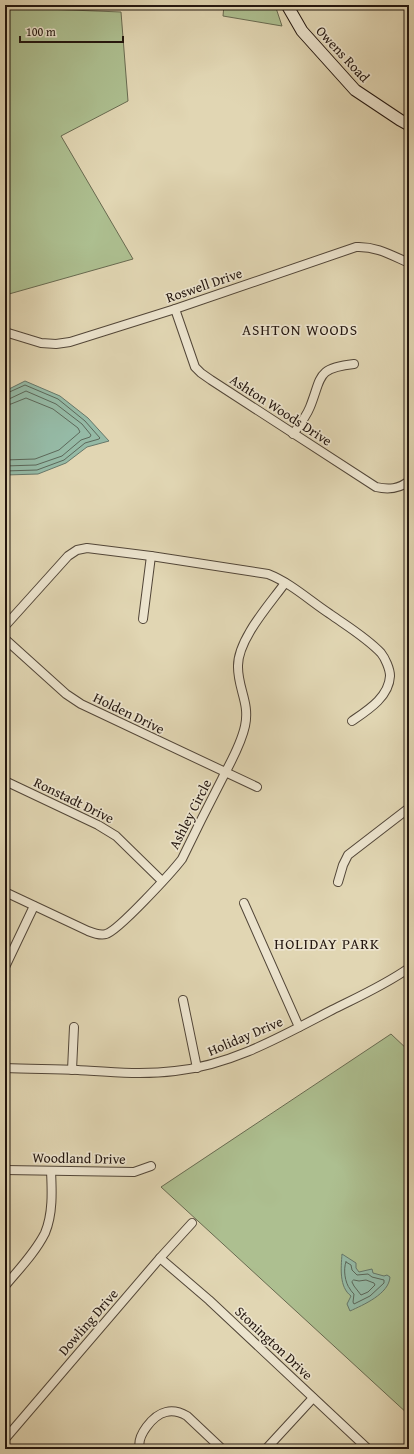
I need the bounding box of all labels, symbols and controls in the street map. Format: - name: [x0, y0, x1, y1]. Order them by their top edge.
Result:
- scale bar: [20, 18, 123, 44]
- street label: Owens Road: [312, 21, 375, 87]
- text: 100 m: [26, 23, 56, 40]
- street label: Roswell Drive: [163, 262, 245, 307]
- district label: ASHTON WOODS: [242, 319, 358, 340]
- street label: Ashton Woods Drive: [226, 369, 336, 451]
- street label: Holden Drive: [90, 687, 168, 739]
- street label: Ronstadt Drive: [30, 772, 118, 828]
- street label: Ashley Circle: [164, 775, 216, 852]
- district label: HOLIDAY PARK: [274, 933, 380, 954]
- street label: Holiday Drive: [204, 1011, 286, 1061]
- street label: Woodland Drive: [32, 1147, 126, 1169]
- street label: Dowling Drive: [53, 1284, 123, 1360]
- street label: Stonington Drive: [231, 1302, 318, 1385]

